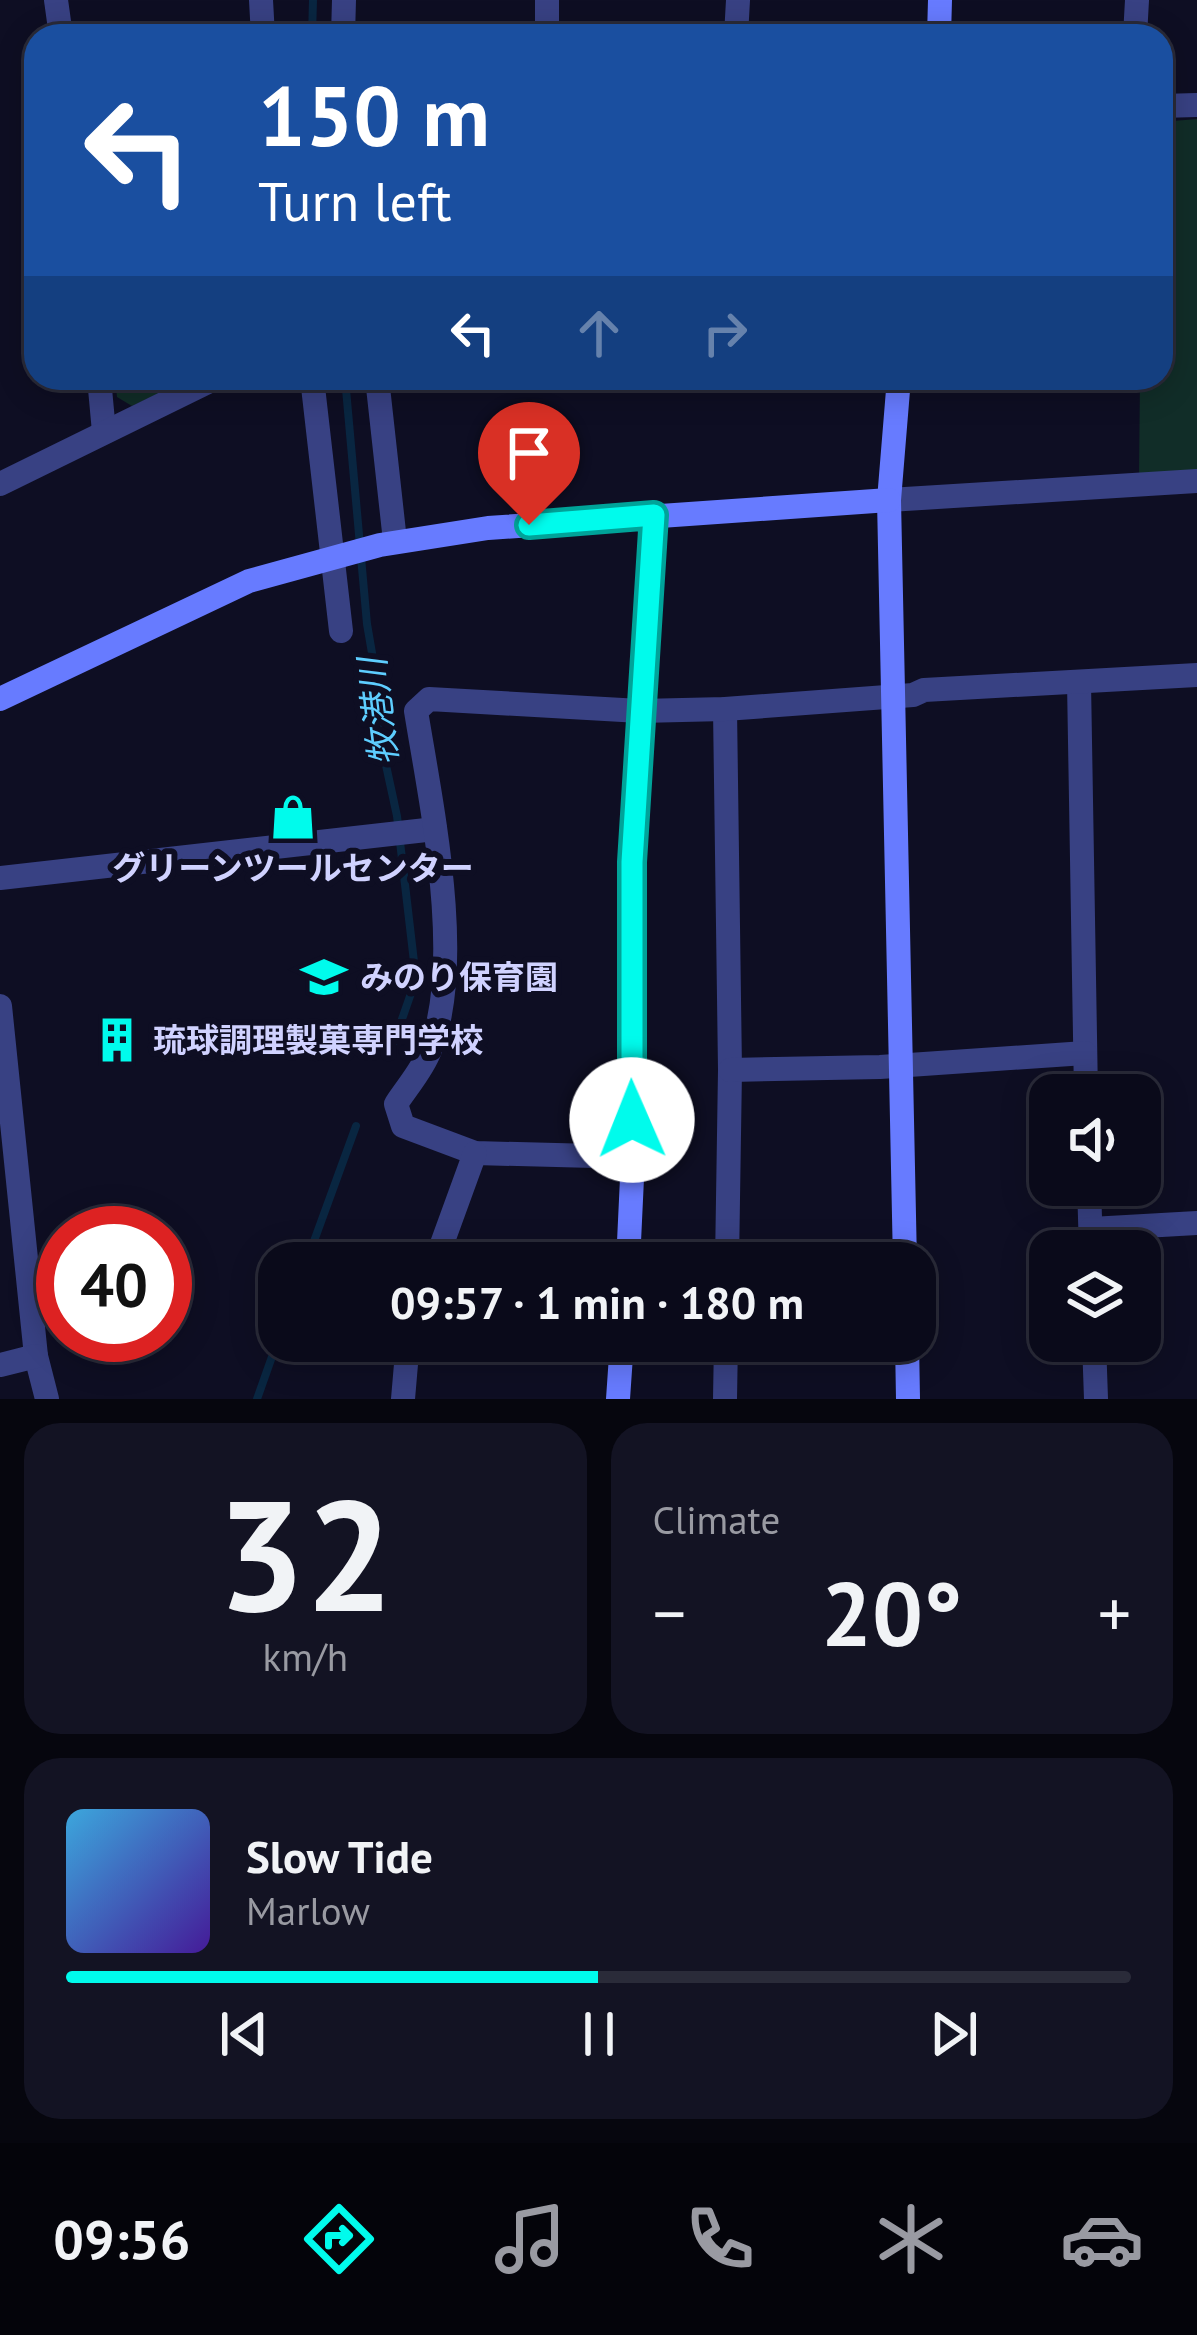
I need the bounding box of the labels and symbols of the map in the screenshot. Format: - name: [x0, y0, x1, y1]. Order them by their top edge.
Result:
- pin: [478, 402, 580, 525]
- water label: 牧港川: [347, 652, 407, 769]
- shop icon: グリーンツールセンター: [268, 792, 318, 842]
- place label: グリーンツールセンター: [112, 846, 474, 889]
- school or university icon: みのり保育園: [299, 952, 349, 1002]
- place label: みのり保育園: [360, 955, 558, 998]
- building icon: 琉球調理製菓専門学校: [92, 1015, 142, 1065]
- place label: 琉球調理製菓専門学校: [153, 1018, 483, 1061]
- position arrow: [569, 1057, 695, 1183]
- speed limit sign: 40: [36, 1206, 192, 1362]

